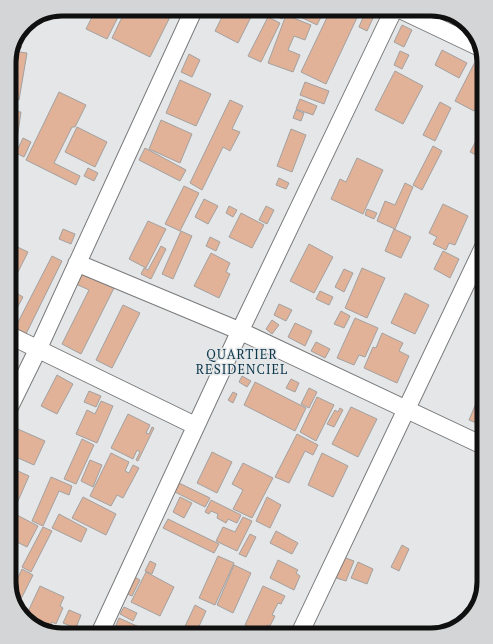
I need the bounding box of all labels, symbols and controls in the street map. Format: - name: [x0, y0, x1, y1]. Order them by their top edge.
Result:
- district label: QUARTIER RESIDENCIEL: [196, 345, 288, 378]

